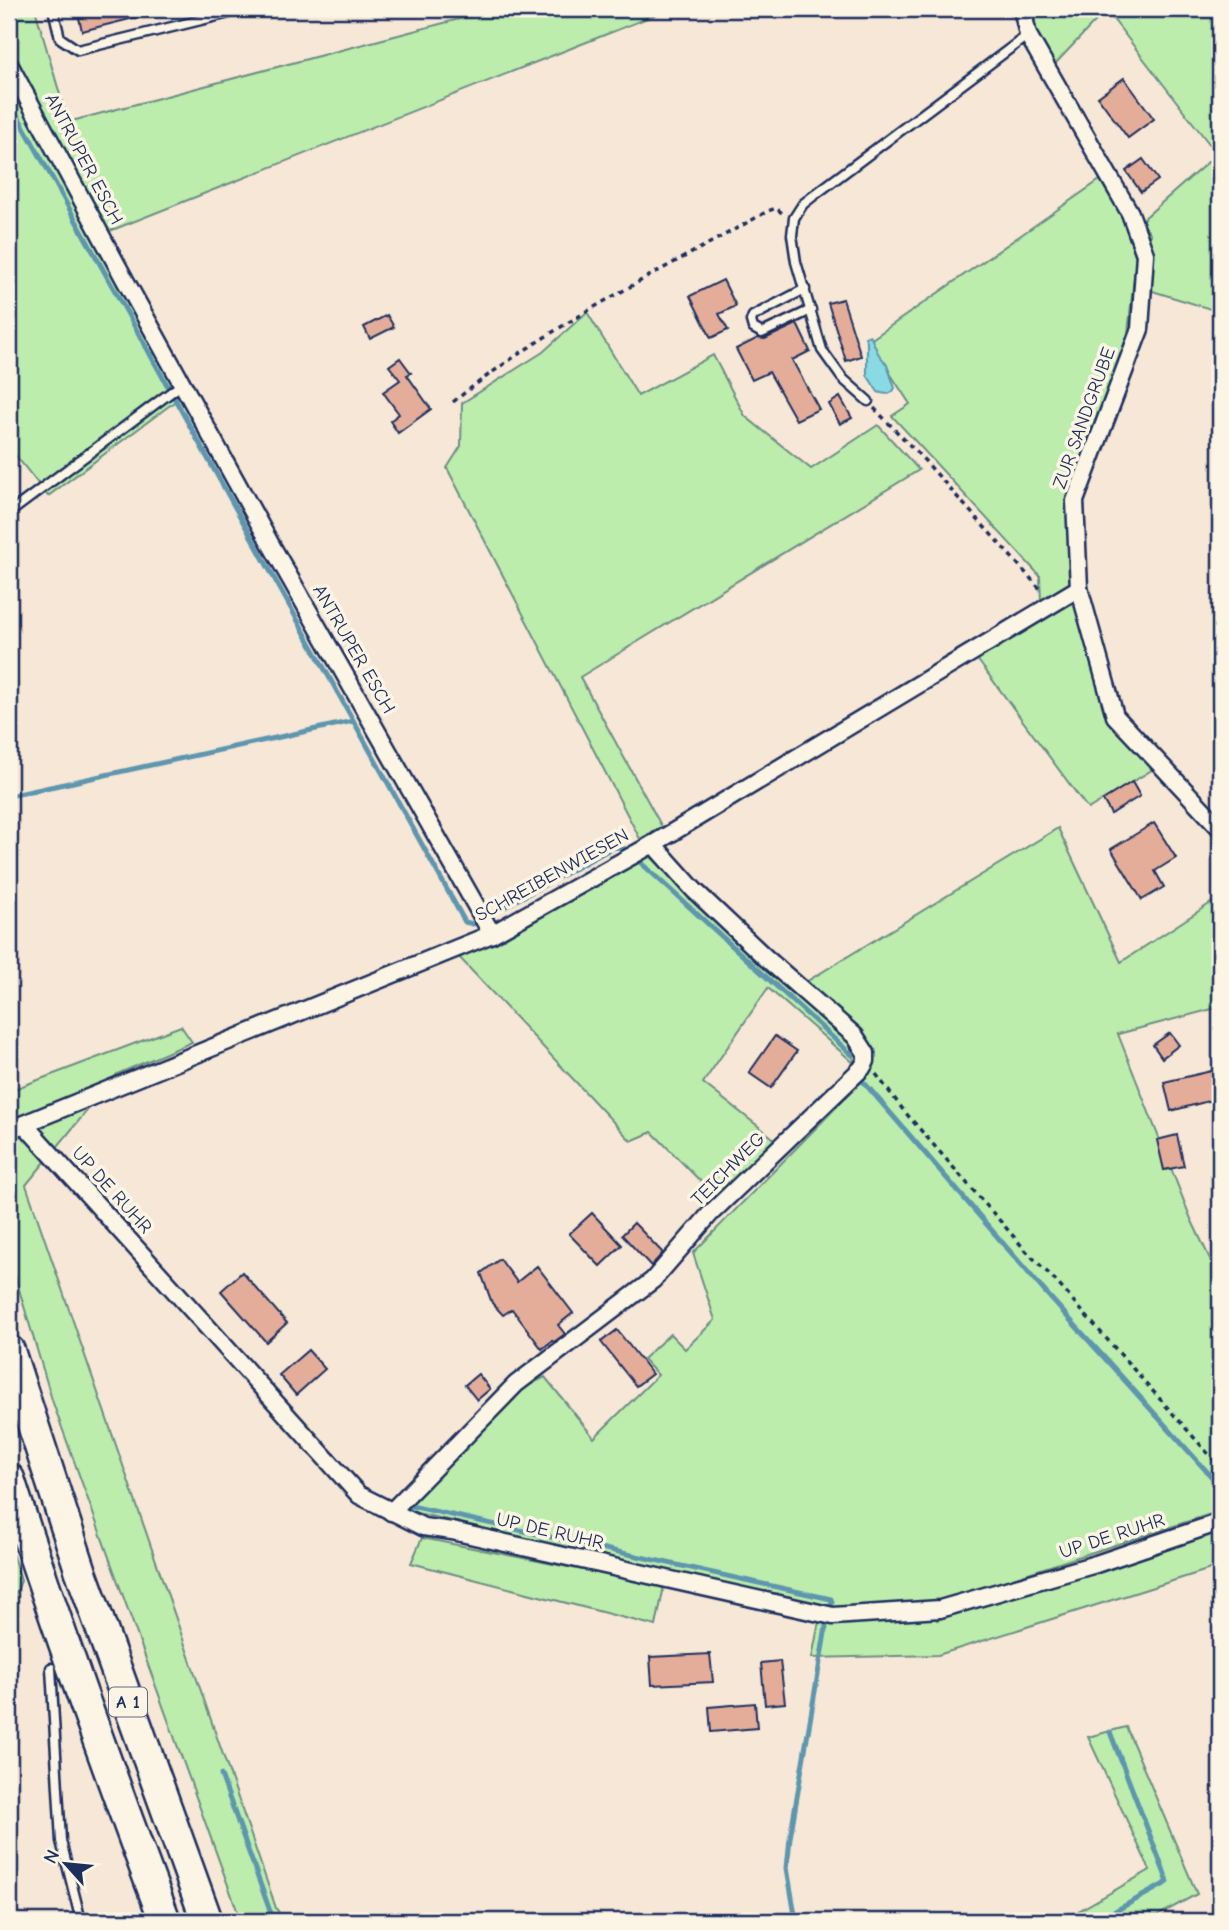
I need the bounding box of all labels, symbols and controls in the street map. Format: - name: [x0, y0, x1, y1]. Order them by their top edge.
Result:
- street label: ANTRUPER ESCH: [40, 90, 128, 228]
- street label: ZUR SANDGRUBE: [1048, 344, 1120, 492]
- street label: ANTRUPER ESCH: [308, 581, 400, 717]
- street label: SCHREIBENWIESEN: [472, 824, 632, 926]
- street label: TEICHWEG: [687, 1128, 769, 1210]
- street label: UP DE RUHR: [67, 1142, 157, 1238]
- street label: UP DE RUHR: [494, 1508, 606, 1554]
- street label: UP DE RUHR: [1057, 1509, 1167, 1563]
- road number: A 1: [109, 1688, 147, 1716]
- north arrow: [32, 1828, 102, 1898]
- text: N: [39, 1846, 64, 1867]

